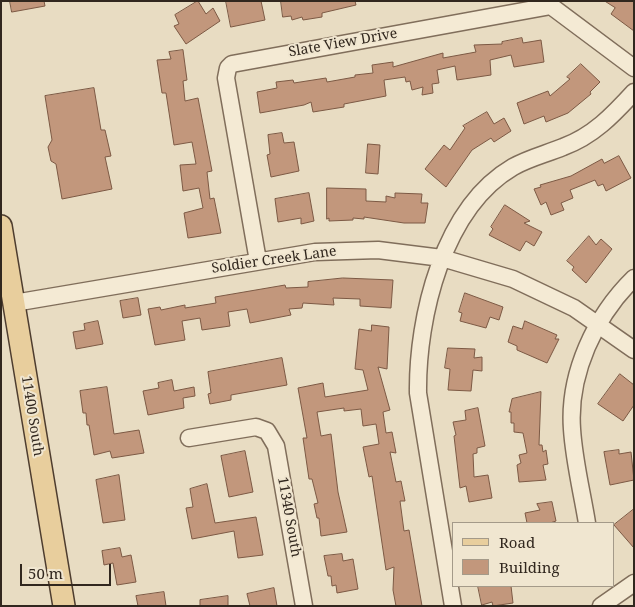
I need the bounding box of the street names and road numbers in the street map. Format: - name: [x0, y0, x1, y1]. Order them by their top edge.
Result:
- street label: Slate View Drive: [287, 25, 399, 61]
- street label: Soldier Creek Lane: [210, 243, 338, 277]
- street label: 11400 South: [17, 375, 47, 457]
- street label: 11340 South: [274, 476, 304, 558]

